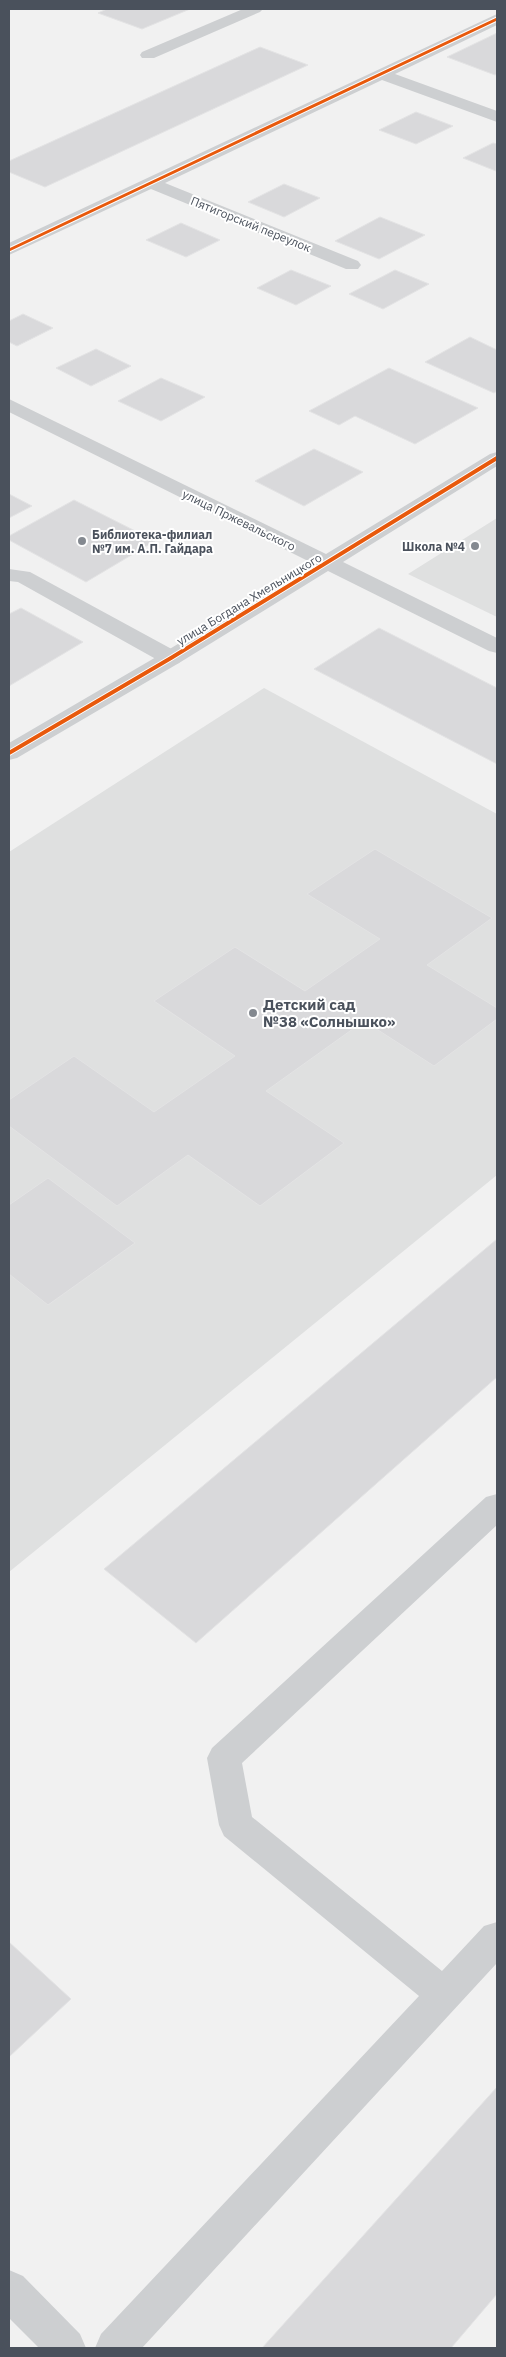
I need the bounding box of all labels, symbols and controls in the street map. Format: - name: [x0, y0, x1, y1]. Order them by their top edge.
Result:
- street label: Пятигорский переулок: [189, 193, 314, 255]
- street label: улица Пржевальского: [180, 486, 298, 554]
- place label: Библиотека-филиал №7 им. А.П. Гайдара: [92, 527, 213, 556]
- marker: Библиотека-филиал №7 им. А.П. Гайдара: [76, 535, 88, 547]
- place label: Школа №4: [402, 539, 465, 554]
- marker: Школа №4: [469, 540, 481, 552]
- street label: улица Богдана Хмельницкого: [174, 550, 324, 648]
- place label: Детский сад №38 «Солнышко»: [263, 995, 395, 1031]
- marker: Детский сад №38 «Солнышко»: [247, 1007, 259, 1019]

